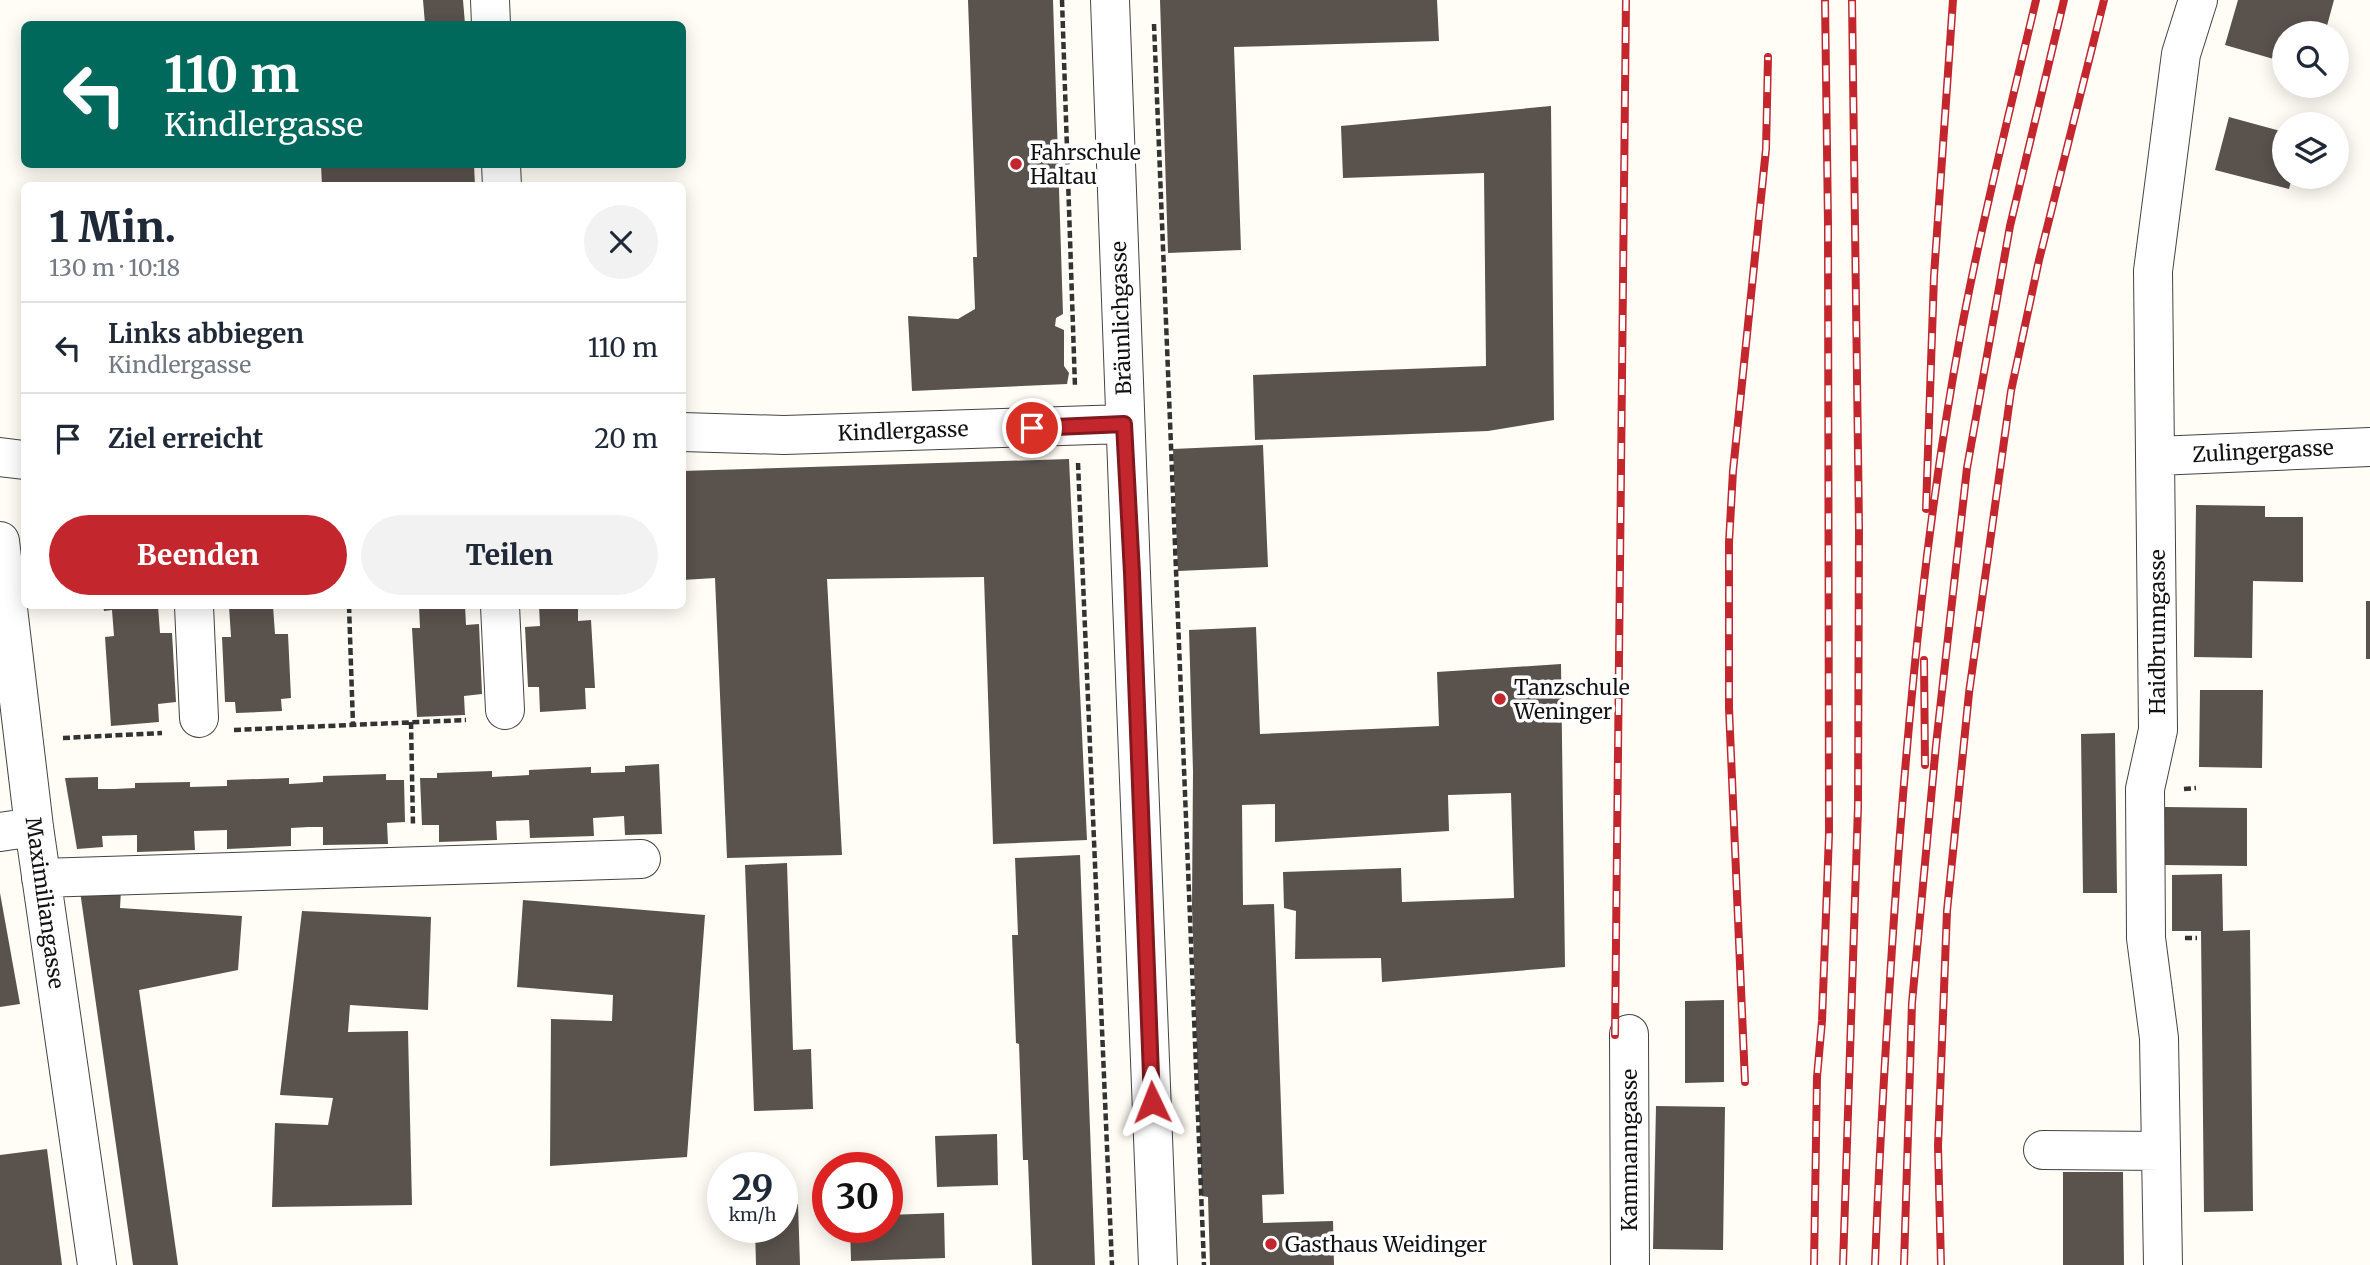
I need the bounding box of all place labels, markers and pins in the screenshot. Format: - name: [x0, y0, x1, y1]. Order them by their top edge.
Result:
- place label: Fahrschule Haltau: [1030, 139, 1141, 190]
- marker: Fahrschule Haltau: [1008, 156, 1024, 172]
- pin: [1002, 398, 1062, 458]
- place label: Tanzschule Weninger: [1513, 674, 1630, 725]
- marker: Tanzschule Weninger: [1492, 691, 1508, 707]
- place label: Gasthaus Weidinger: [1285, 1231, 1487, 1258]
- marker: Gasthaus Weidinger: [1263, 1236, 1279, 1252]

